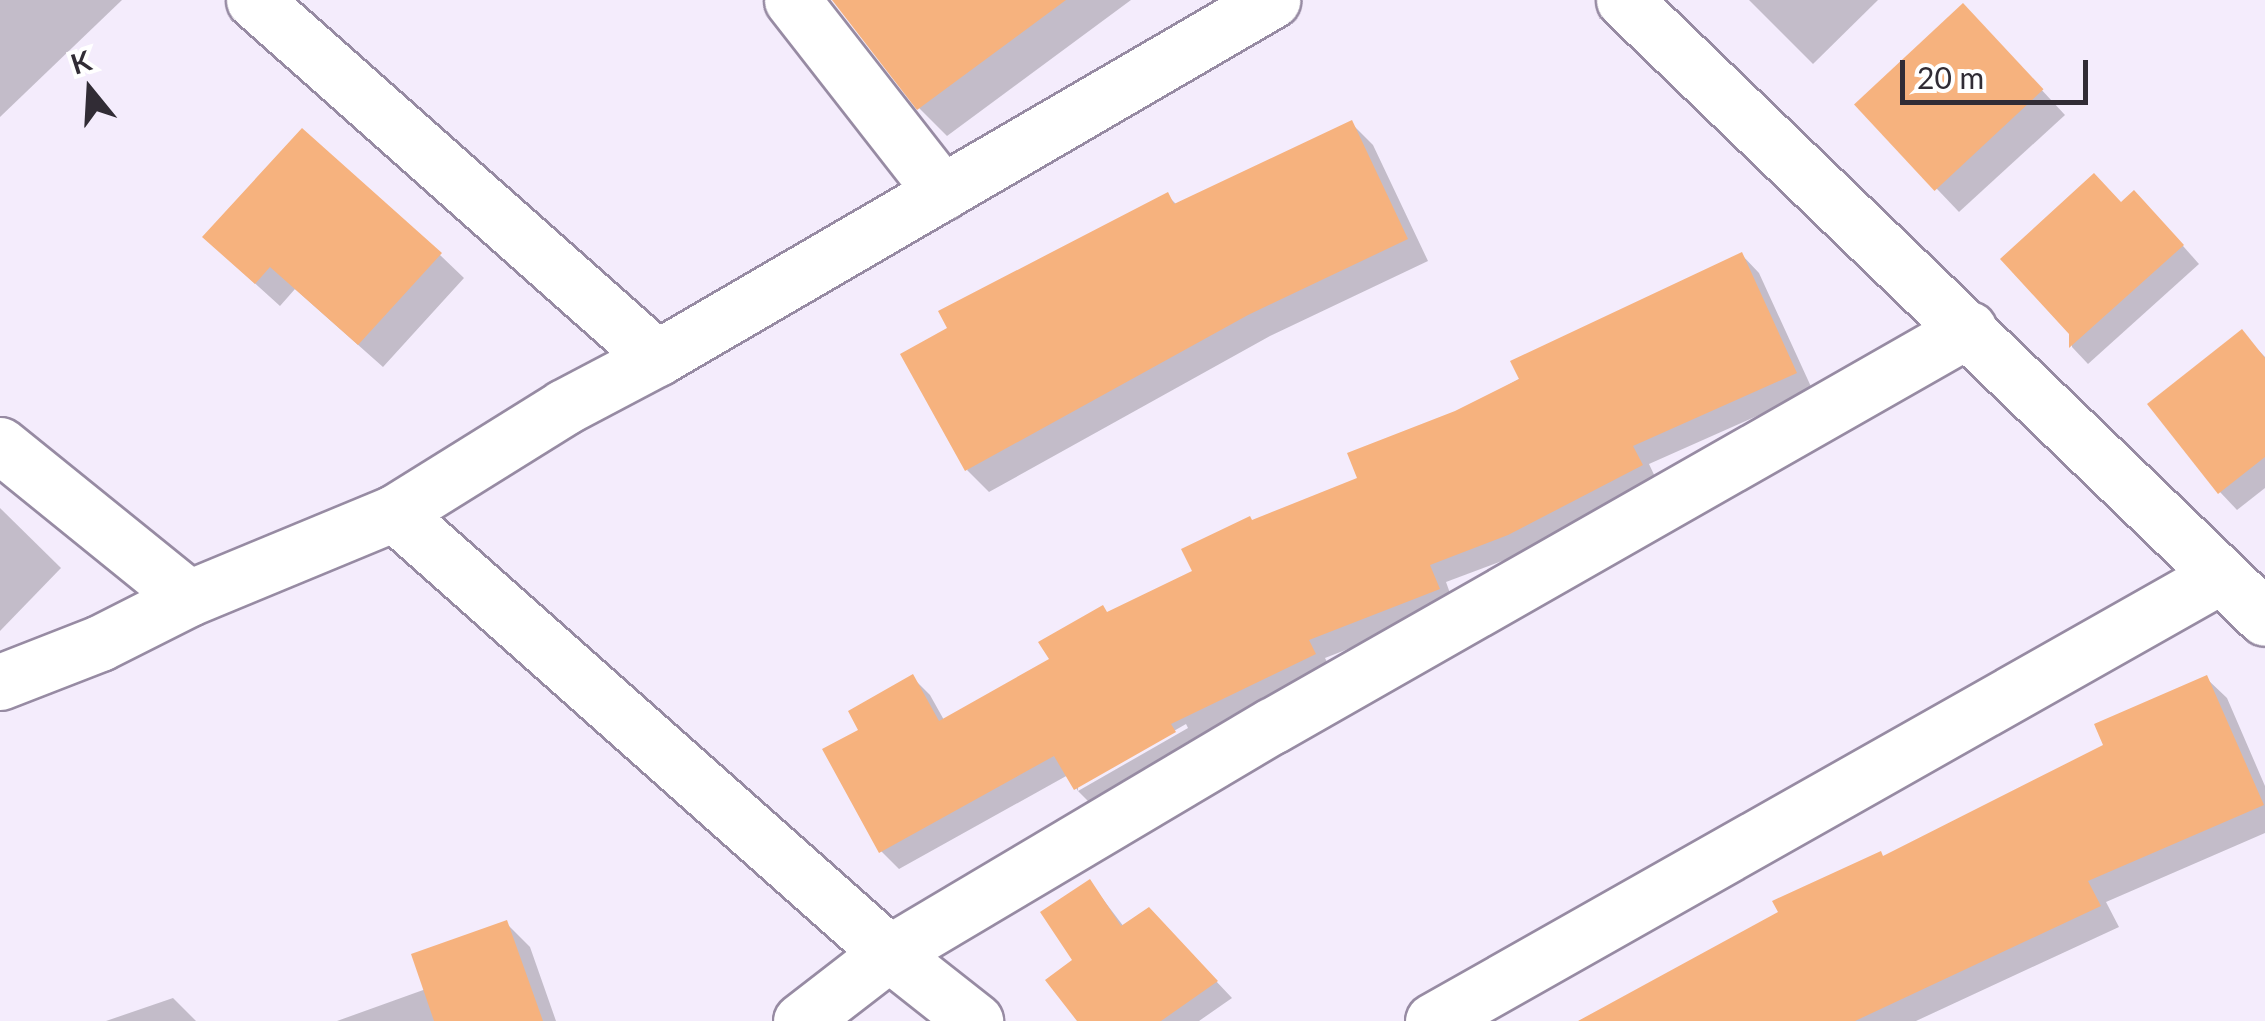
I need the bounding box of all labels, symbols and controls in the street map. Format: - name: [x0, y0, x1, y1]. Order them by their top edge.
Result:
- north arrow: [40, 40, 140, 140]
- scale bar: [1905, 40, 2092, 102]
- text: K: [66, 42, 95, 81]
- text: 20 m: [1917, 59, 1984, 95]

